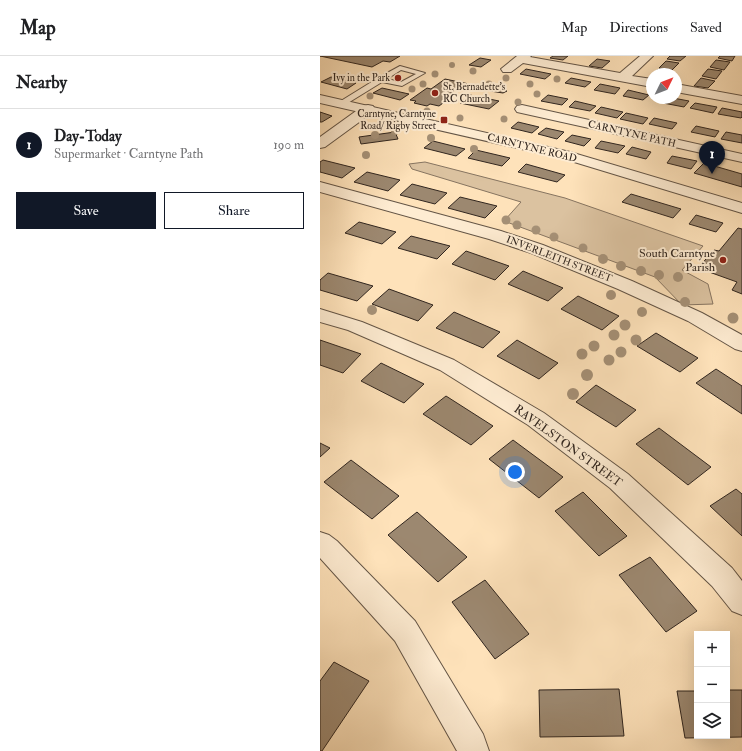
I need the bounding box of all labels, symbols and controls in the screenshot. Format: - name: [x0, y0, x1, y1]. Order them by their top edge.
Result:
- text: Map: [20, 16, 56, 40]
- text: Map: [561, 19, 587, 36]
- text: Directions: [609, 19, 668, 36]
- text: Saved: [690, 19, 722, 36]
- north arrow: [646, 68, 682, 104]
- text: Nearby: [16, 72, 67, 93]
- place label: Ivy in the Park: [332, 72, 390, 85]
- marker: Ivy in the Park: [393, 73, 403, 83]
- place label: St. Bernadette's RC Church: [443, 81, 506, 105]
- marker: St. Bernadette's RC Church: [430, 88, 440, 98]
- place label: Carntyne, Carntyne Road/ Rigby Street: [357, 108, 437, 133]
- marker: Carntyne, Carntyne Road/ Rigby Street: [439, 115, 449, 125]
- street label: CARNTYNE PATH: [587, 118, 677, 150]
- text: Day-Today: [54, 127, 122, 146]
- street label: CARNTYNE ROAD: [486, 131, 578, 165]
- text: 1: [27, 137, 31, 153]
- text: 190 m: [273, 137, 304, 153]
- pin: 1: [699, 141, 725, 174]
- text: Supermarket · Carntyne Path: [54, 146, 203, 162]
- button: Save: [16, 192, 156, 229]
- button: Share: [164, 192, 304, 229]
- street label: INVERLEITH STREET: [504, 233, 614, 285]
- place label: South Carntyne Parish: [639, 246, 716, 275]
- marker: South Carntyne Parish: [718, 255, 728, 265]
- street label: RAVELSTON STREET: [511, 402, 625, 490]
- your location: [505, 462, 525, 482]
- map controls: [694, 631, 730, 739]
- button: +: [694, 631, 730, 667]
- button: −: [694, 667, 730, 703]
- button: layers: [694, 703, 730, 739]

